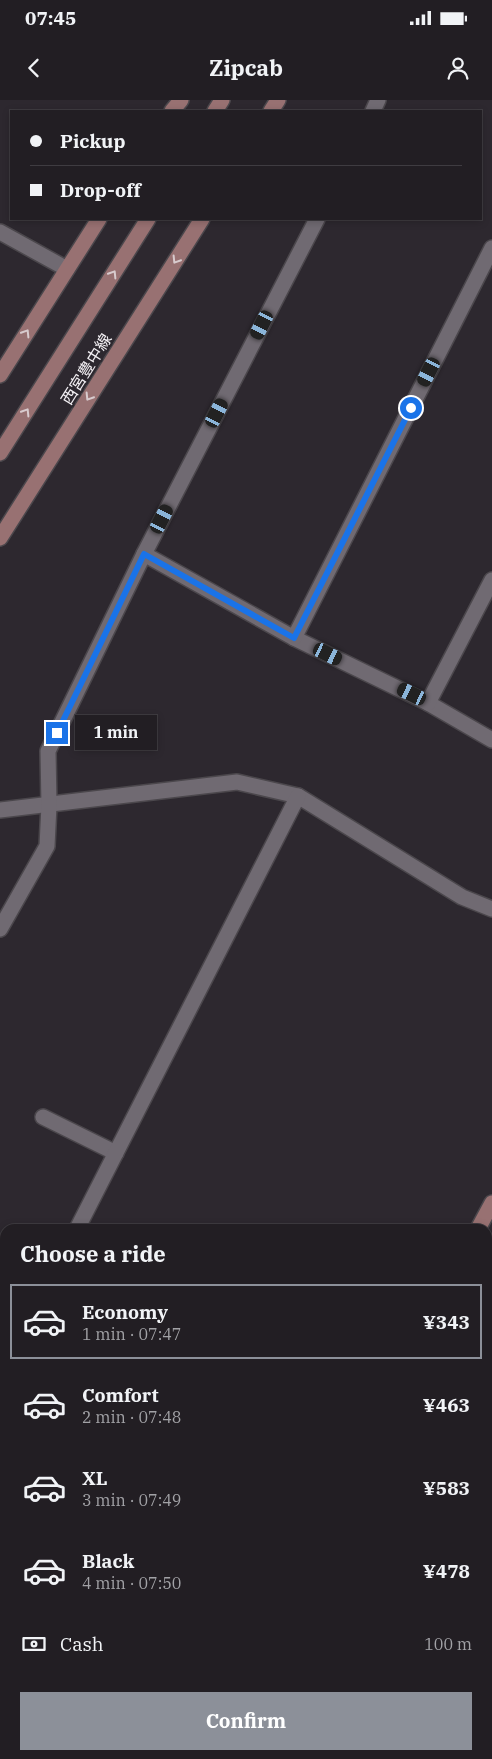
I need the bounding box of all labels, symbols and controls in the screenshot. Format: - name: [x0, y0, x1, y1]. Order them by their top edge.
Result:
- text: 07:45: [25, 6, 76, 30]
- text: Zipcab: [209, 53, 283, 82]
- icon: back: [20, 54, 48, 82]
- icon: person: [444, 54, 472, 82]
- text: Pickup: [60, 129, 125, 153]
- text: Drop-off: [60, 178, 141, 202]
- one-way arrow: [173, 255, 183, 264]
- one-way arrow: [106, 271, 116, 280]
- car: [248, 308, 275, 342]
- one-way arrow: [20, 330, 29, 339]
- street label: 西宮豊中線: [56, 330, 116, 408]
- car: [415, 355, 442, 389]
- one-way arrow: [86, 392, 96, 401]
- car: [203, 396, 230, 430]
- route start: [400, 397, 422, 419]
- one-way arrow: [20, 408, 29, 417]
- car: [148, 502, 175, 536]
- car: [311, 641, 344, 667]
- car: [395, 681, 428, 707]
- callout: 1 min: [74, 716, 157, 750]
- route end: [46, 722, 68, 744]
- text: 1 min: [94, 722, 138, 742]
- text: Choose a ride: [20, 1239, 166, 1268]
- icon: car: [22, 1299, 67, 1344]
- text: Economy: [82, 1300, 168, 1324]
- text: ¥343: [423, 1310, 470, 1334]
- text: 1 min · 07:47: [82, 1324, 181, 1344]
- icon: car: [22, 1382, 67, 1427]
- text: Comfort: [82, 1383, 159, 1407]
- text: ¥463: [423, 1393, 470, 1417]
- text: 2 min · 07:48: [82, 1407, 181, 1427]
- icon: car: [22, 1465, 67, 1510]
- text: XL: [82, 1466, 108, 1490]
- text: ¥583: [423, 1476, 470, 1500]
- text: 3 min · 07:49: [82, 1490, 181, 1510]
- icon: car: [22, 1548, 67, 1593]
- text: Black: [82, 1549, 134, 1573]
- text: ¥478: [423, 1559, 470, 1583]
- text: 4 min · 07:50: [82, 1573, 181, 1593]
- icon: cash: [20, 1630, 48, 1658]
- text: Cash: [60, 1632, 104, 1656]
- text: 100 m: [424, 1634, 472, 1654]
- button: Confirm: [20, 1692, 472, 1750]

